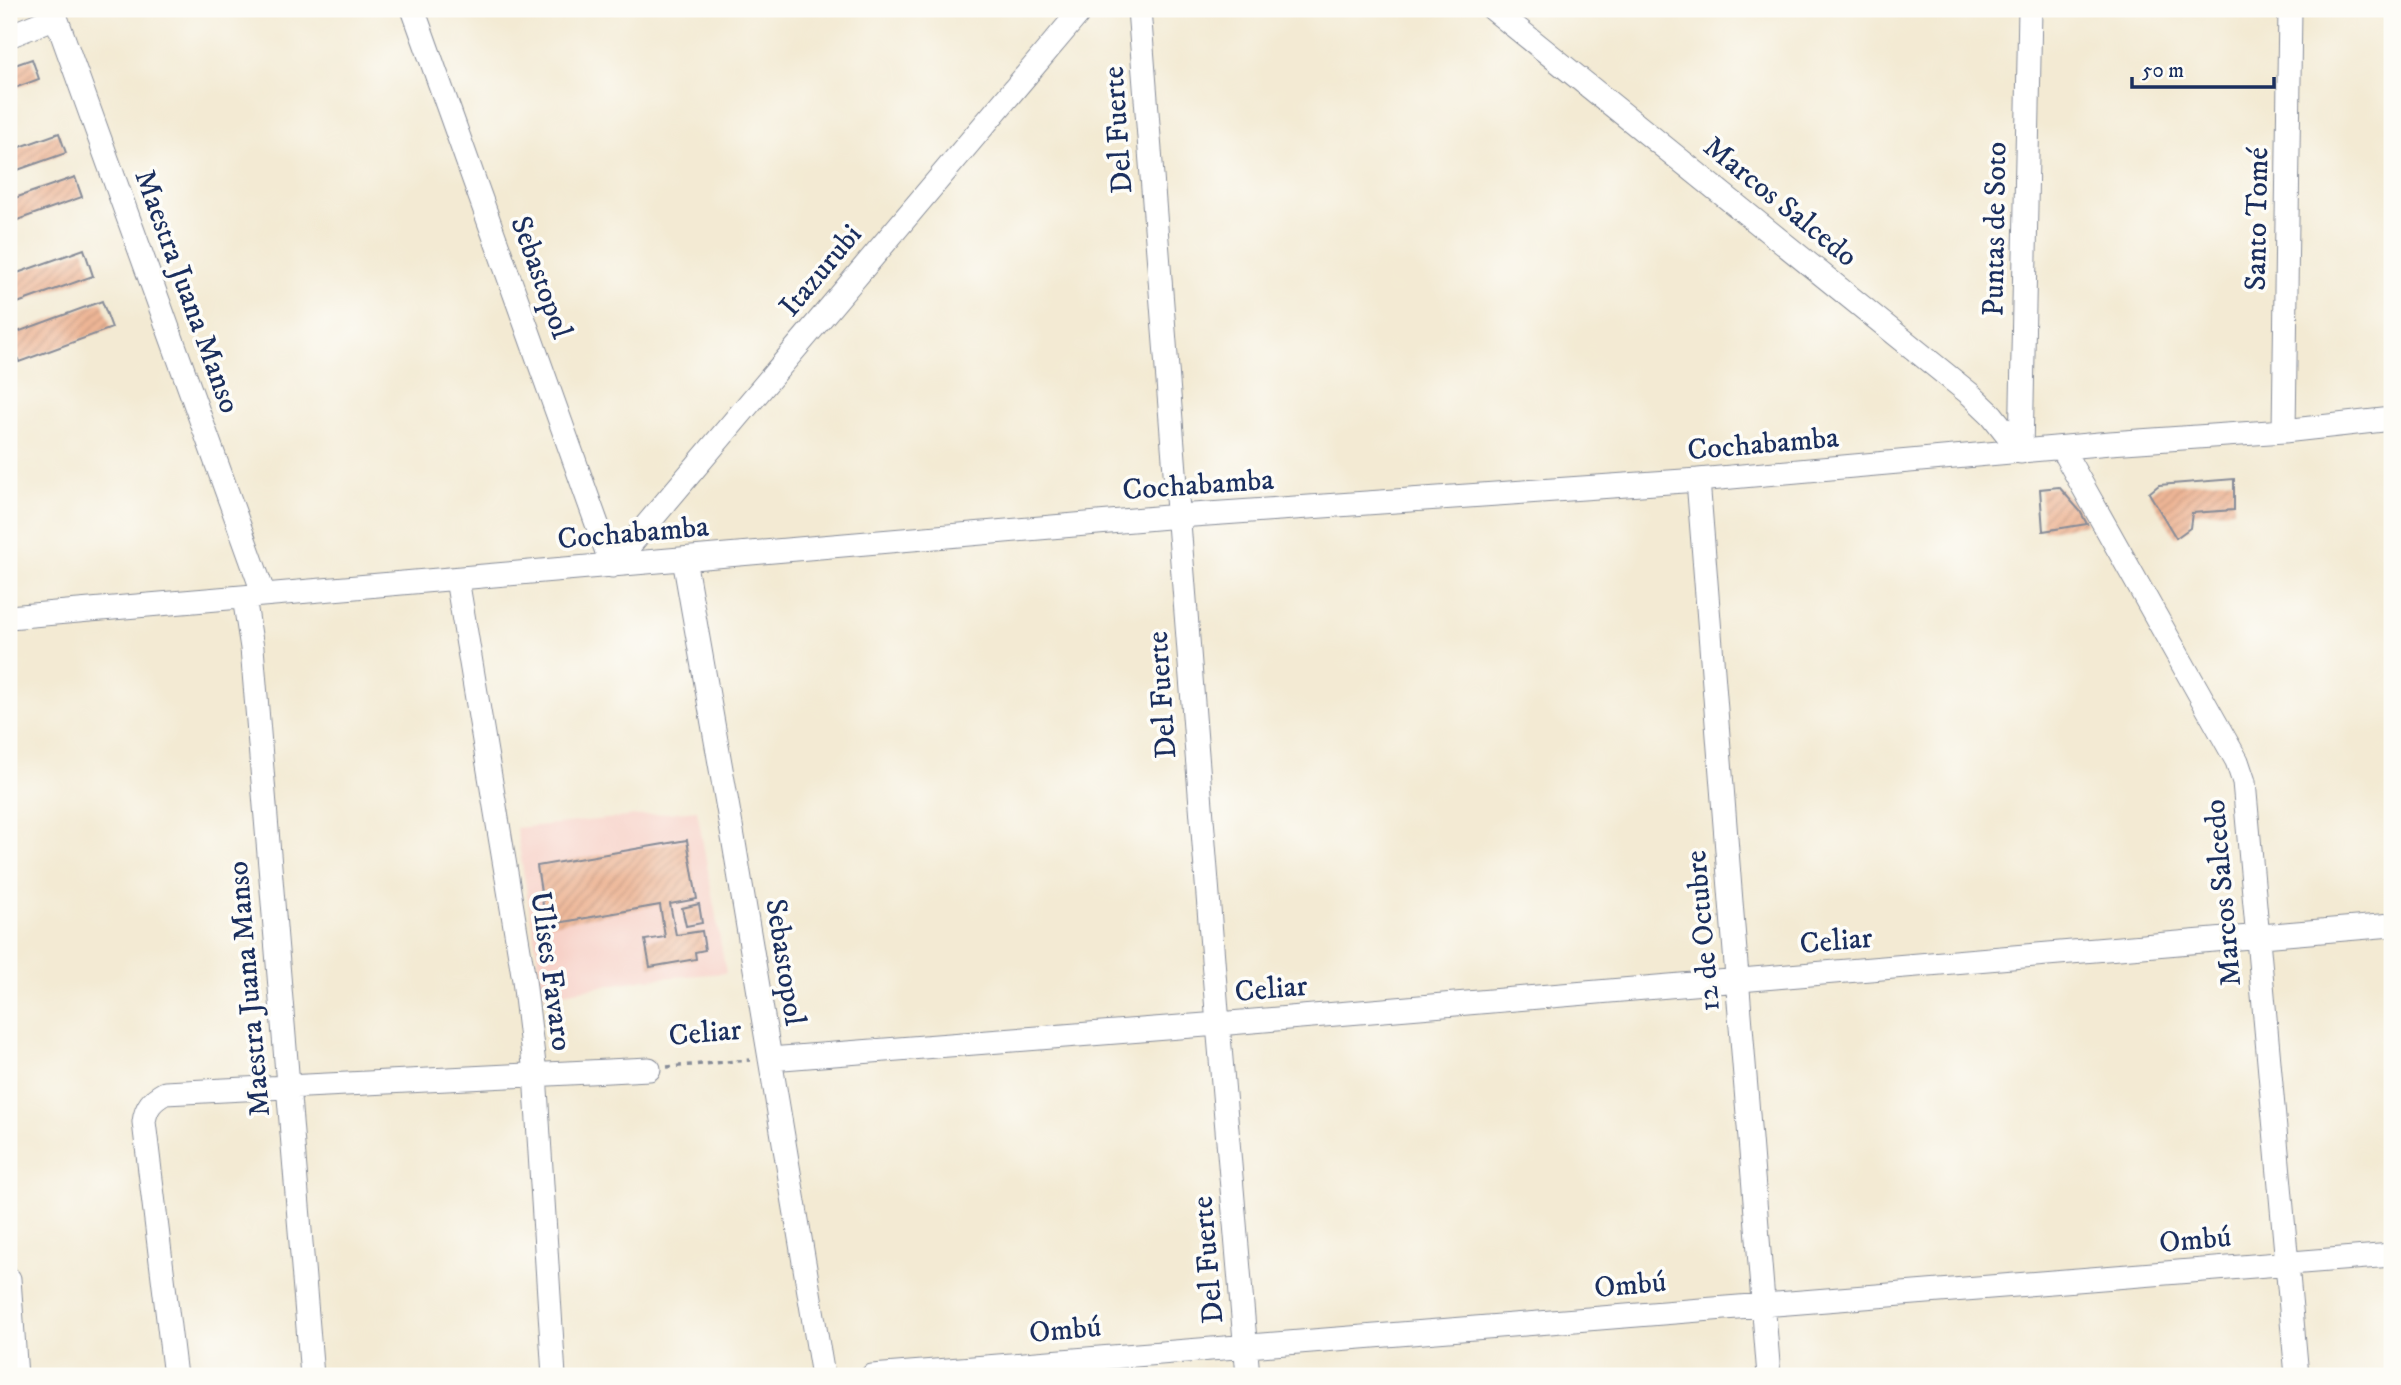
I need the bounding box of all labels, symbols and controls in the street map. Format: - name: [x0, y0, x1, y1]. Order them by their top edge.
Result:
- scale bar: [2132, 46, 2273, 90]
- text: 50 m: [2142, 58, 2184, 84]
- street label: Del Fuerte: [1096, 65, 1141, 195]
- street label: Marcos Salcedo: [1696, 129, 1865, 276]
- street label: Puntas de Soto: [1975, 141, 2016, 317]
- street label: Santo Tomé: [2238, 146, 2277, 291]
- street label: Maestra Juana Manso: [125, 165, 248, 418]
- street label: Sebastopol: [501, 211, 580, 344]
- street label: Itazurubi: [772, 217, 870, 325]
- street label: Cochabamba: [1686, 419, 1841, 470]
- street label: Cochabamba: [1121, 462, 1275, 509]
- street label: Cochabamba: [556, 508, 711, 559]
- street label: Del Fuerte: [1140, 630, 1185, 760]
- street label: Marcos Salcedo: [2197, 798, 2250, 988]
- street label: 12 de Octubre: [1678, 849, 1729, 1013]
- street label: Maestra Juana Manso: [220, 860, 279, 1118]
- street label: Ulises Favaro: [521, 889, 580, 1053]
- street label: Sebastopol: [756, 896, 813, 1028]
- street label: Celiar: [1798, 920, 1874, 963]
- street label: Celiar: [1233, 968, 1309, 1011]
- street label: Celiar: [667, 1012, 743, 1055]
- street label: Del Fuerte: [1184, 1195, 1232, 1325]
- street label: Ombú: [2158, 1219, 2233, 1262]
- street label: Ombú: [1593, 1264, 1668, 1307]
- street label: Ombú: [1028, 1309, 1103, 1352]

